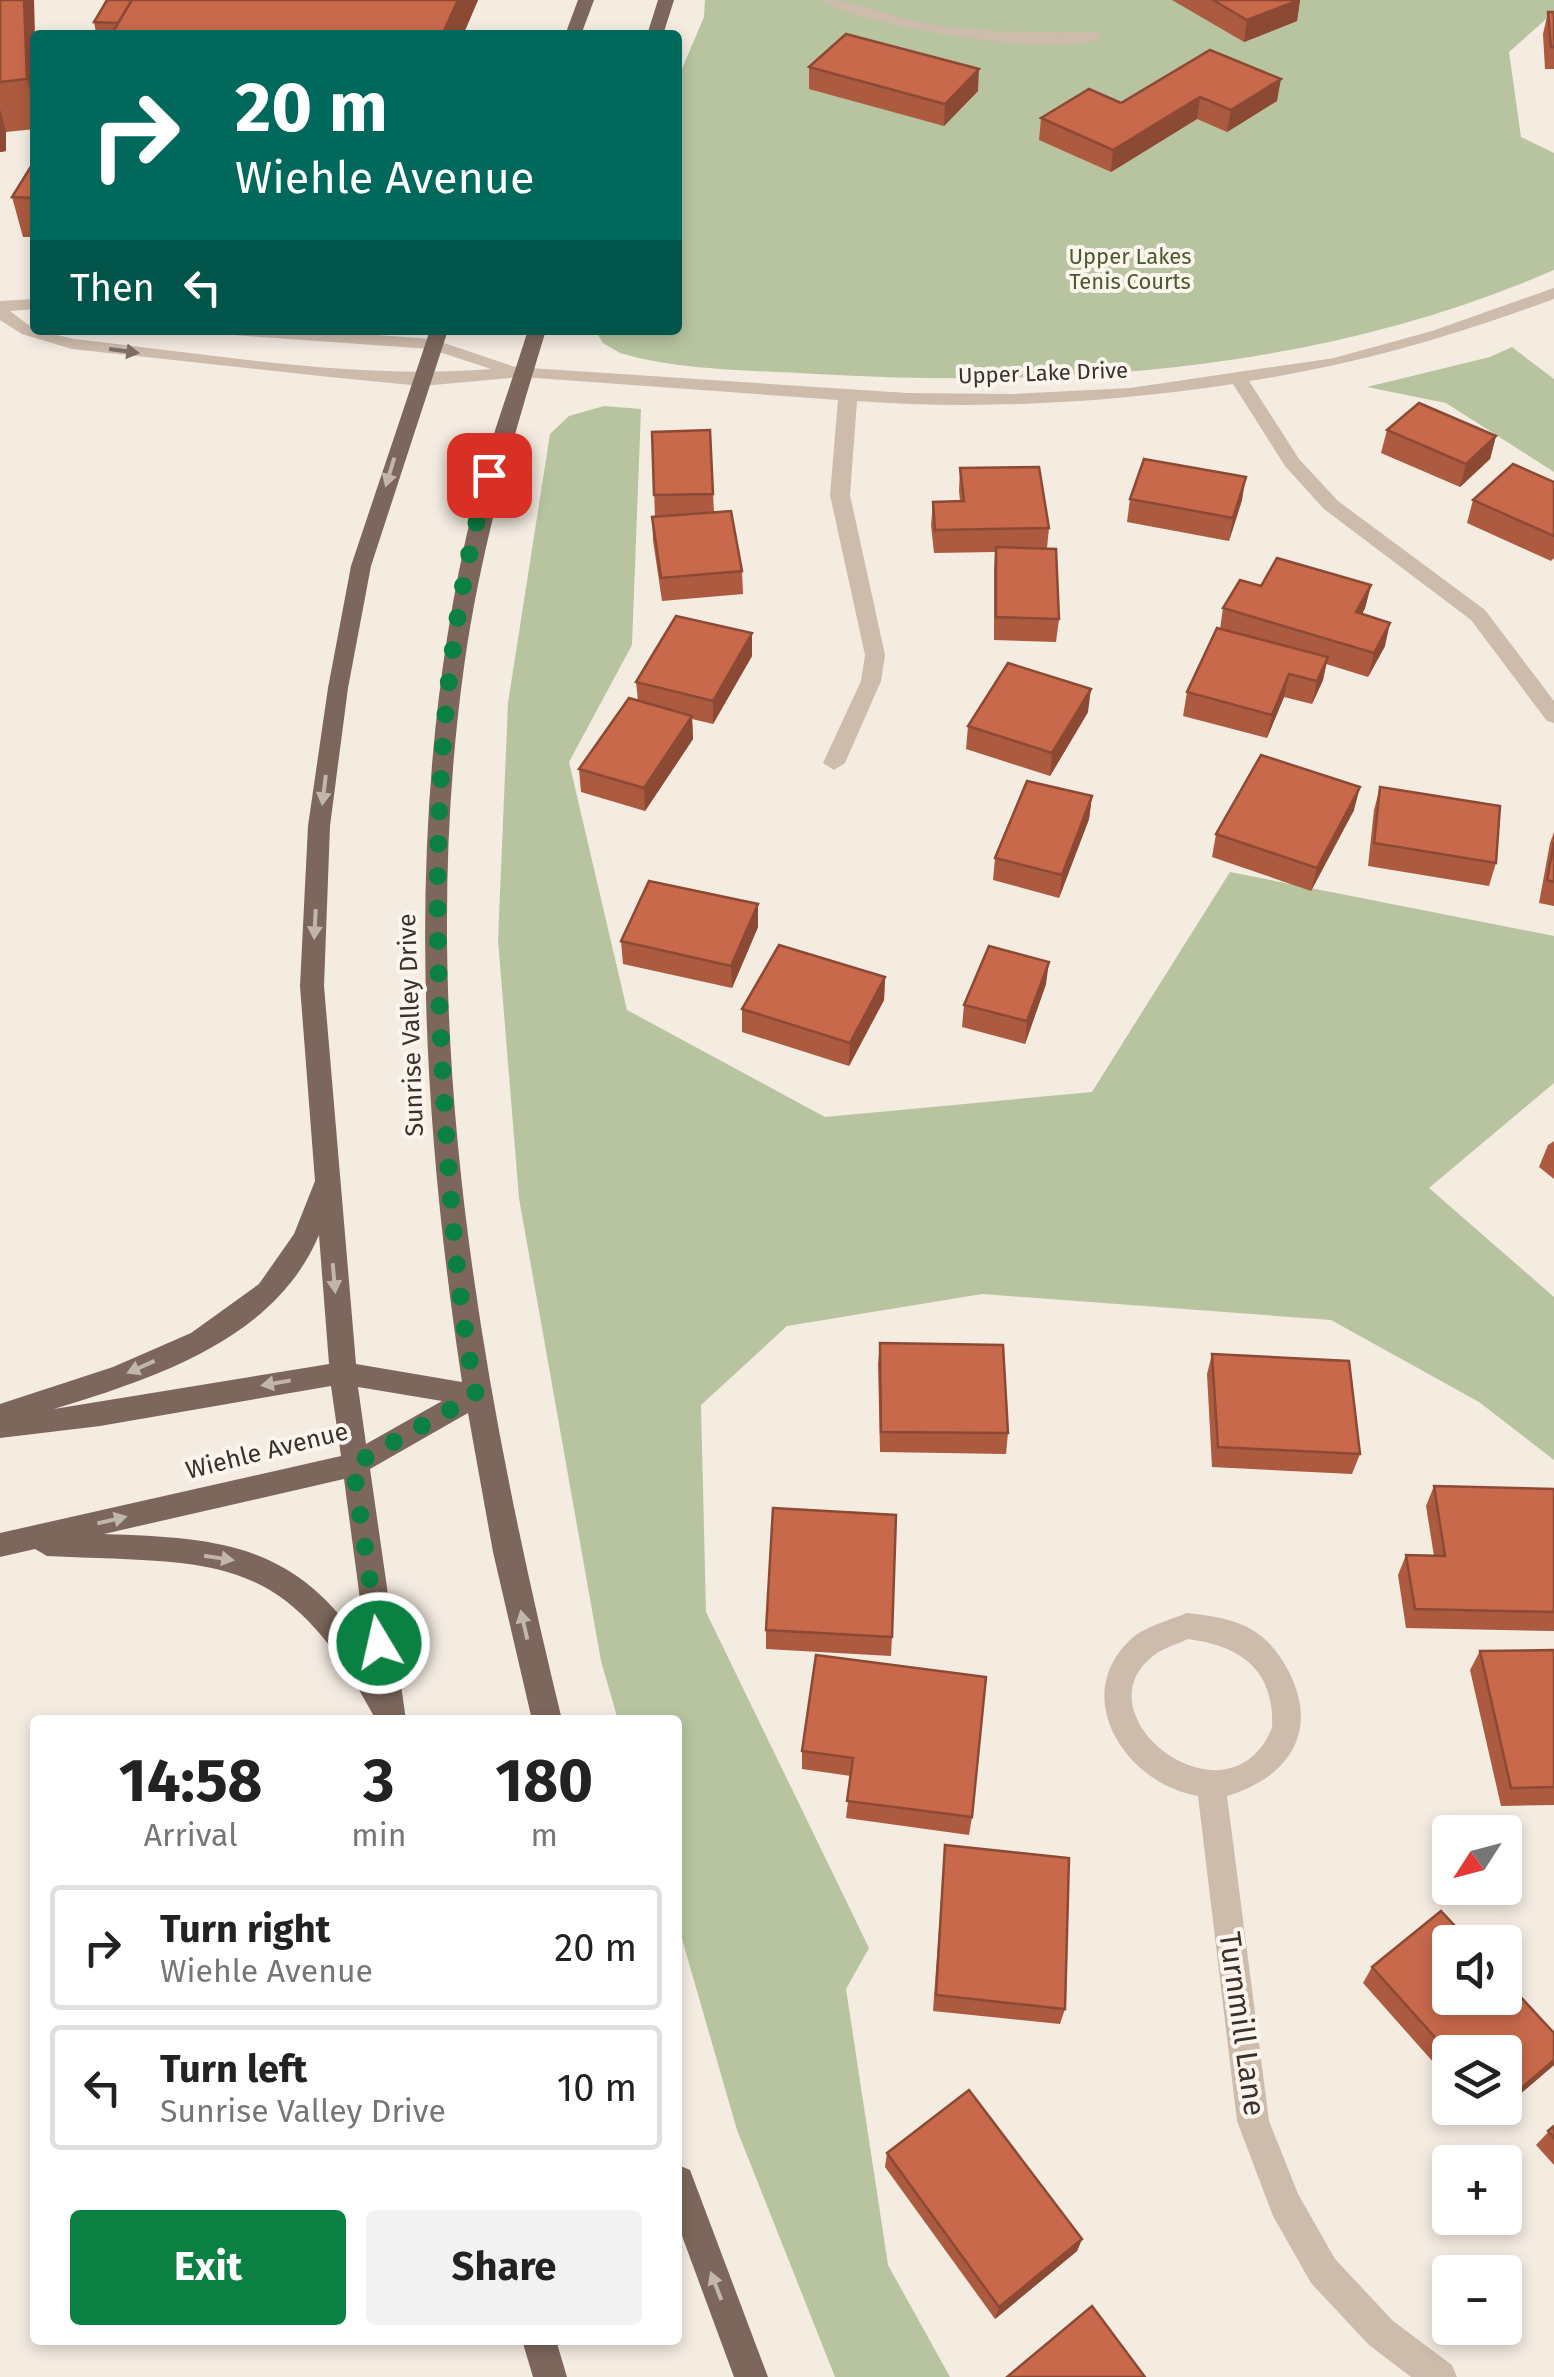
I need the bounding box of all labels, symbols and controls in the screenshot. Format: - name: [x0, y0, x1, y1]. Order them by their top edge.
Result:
- text: 20 m: [235, 66, 388, 150]
- icon: right: [70, 70, 200, 200]
- text: Wiehle Avenue: [235, 151, 535, 205]
- park label: Upper Lakes Tenis Courts: [1068, 243, 1192, 295]
- icon: left: [175, 260, 230, 315]
- text: Then: [70, 265, 155, 311]
- one-way arrow: [109, 344, 141, 360]
- street label: Upper Lake Drive: [957, 357, 1129, 389]
- pin: [447, 433, 532, 518]
- icon: arrive: [462, 448, 517, 503]
- one-way arrow: [382, 458, 397, 488]
- one-way arrow: [316, 774, 332, 806]
- one-way arrow: [307, 908, 323, 940]
- street label: Sunrise Valley Drive: [392, 913, 430, 1137]
- one-way arrow: [326, 1263, 342, 1295]
- one-way arrow: [126, 1358, 155, 1375]
- one-way arrow: [259, 1376, 291, 1391]
- street label: Wiehle Avenue: [183, 1416, 351, 1486]
- one-way arrow: [97, 1512, 128, 1527]
- one-way arrow: [204, 1551, 235, 1567]
- position arrow: [327, 1591, 431, 1695]
- one-way arrow: [516, 1609, 531, 1640]
- text: 14:58: [119, 1745, 262, 1817]
- text: 3: [363, 1745, 395, 1817]
- text: 180: [495, 1745, 593, 1817]
- north arrow: [1432, 1815, 1522, 1905]
- map controls: [1432, 1815, 1522, 2345]
- text: Arrival: [144, 1816, 238, 1854]
- text: min: [351, 1816, 407, 1854]
- text: m: [531, 1816, 558, 1854]
- text: Turn right: [160, 1906, 330, 1952]
- icon: right: [75, 1920, 130, 1975]
- text: 20 m: [554, 1925, 637, 1971]
- button: sound: [1432, 1925, 1522, 2015]
- street label: Turnmill Lane: [1211, 1930, 1273, 2118]
- text: Wiehle Avenue: [160, 1952, 373, 1990]
- button: layers: [1432, 2035, 1522, 2125]
- text: Turn left: [160, 2046, 307, 2092]
- icon: left: [75, 2060, 130, 2115]
- text: 10 m: [557, 2065, 637, 2111]
- text: Sunrise Valley Drive: [160, 2092, 446, 2130]
- button: +: [1432, 2145, 1522, 2235]
- button: Exit: [70, 2210, 346, 2325]
- button: Share: [366, 2210, 642, 2325]
- button: −: [1432, 2255, 1522, 2345]
- one-way arrow: [708, 2270, 724, 2300]

